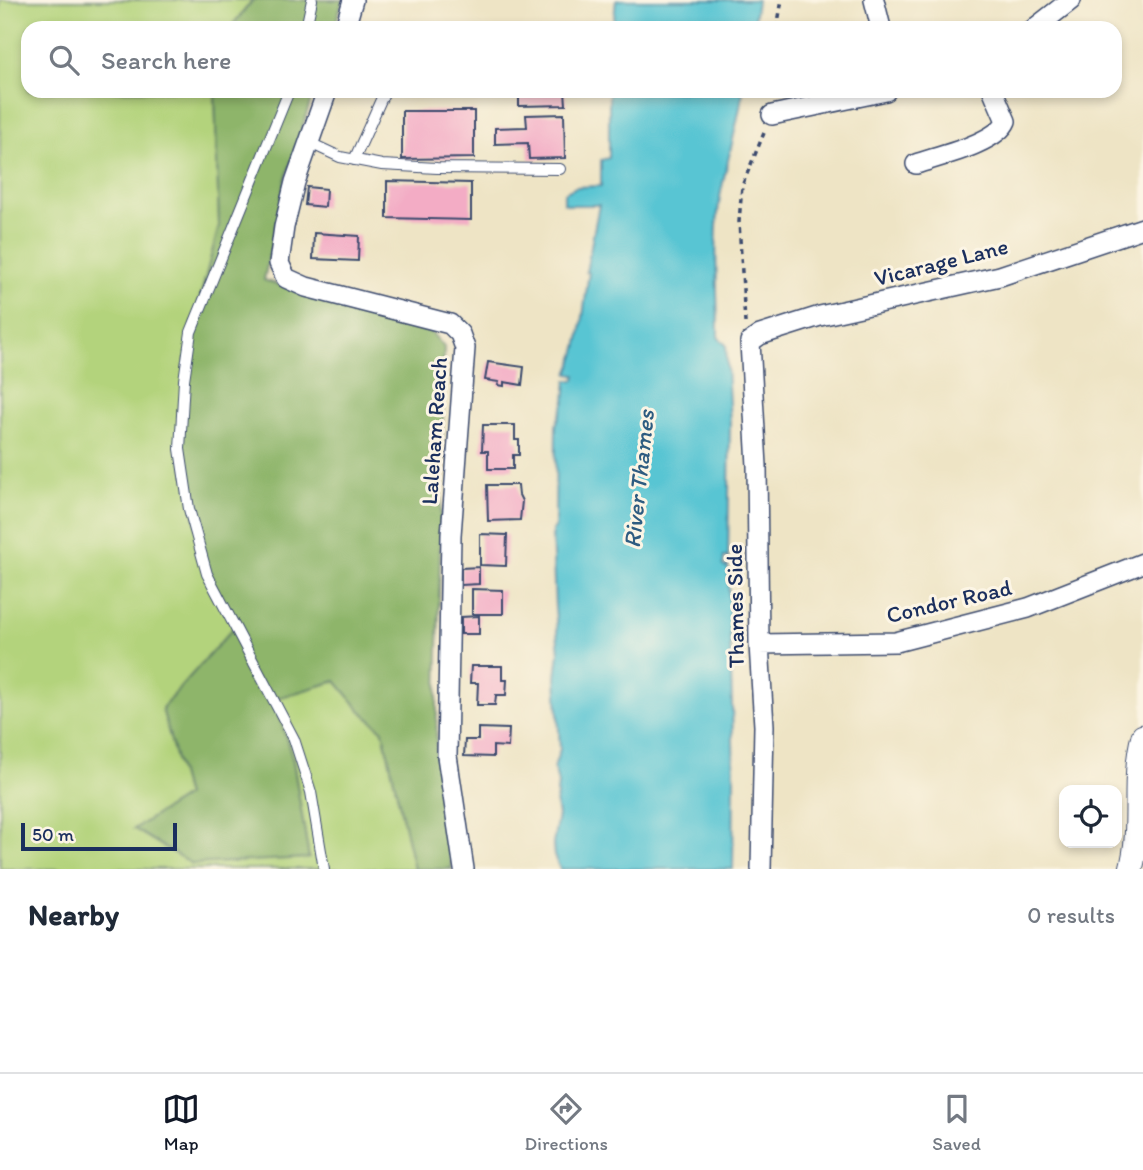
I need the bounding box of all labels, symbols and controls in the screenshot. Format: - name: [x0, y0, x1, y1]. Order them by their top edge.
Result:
- search box: [21, 21, 1122, 98]
- icon: search: [45, 41, 83, 79]
- text: Search here: [101, 44, 231, 76]
- street label: Vicarage Lane: [871, 232, 1011, 292]
- street label: Laleham Reach: [415, 356, 453, 506]
- water label: River Thames: [617, 407, 660, 549]
- street label: Thames Side: [720, 543, 750, 669]
- street label: Condor Road: [883, 573, 1015, 629]
- map controls: [1059, 785, 1122, 848]
- button: locate: [1059, 785, 1122, 848]
- scale bar: [21, 820, 177, 852]
- text: 50 m: [32, 823, 74, 846]
- text: Nearby: [28, 896, 119, 933]
- text: 0 results: [1027, 901, 1115, 929]
- tab: Map: [162, 1090, 200, 1155]
- tab: Directions: [524, 1090, 608, 1155]
- tab: Saved: [932, 1090, 981, 1155]

